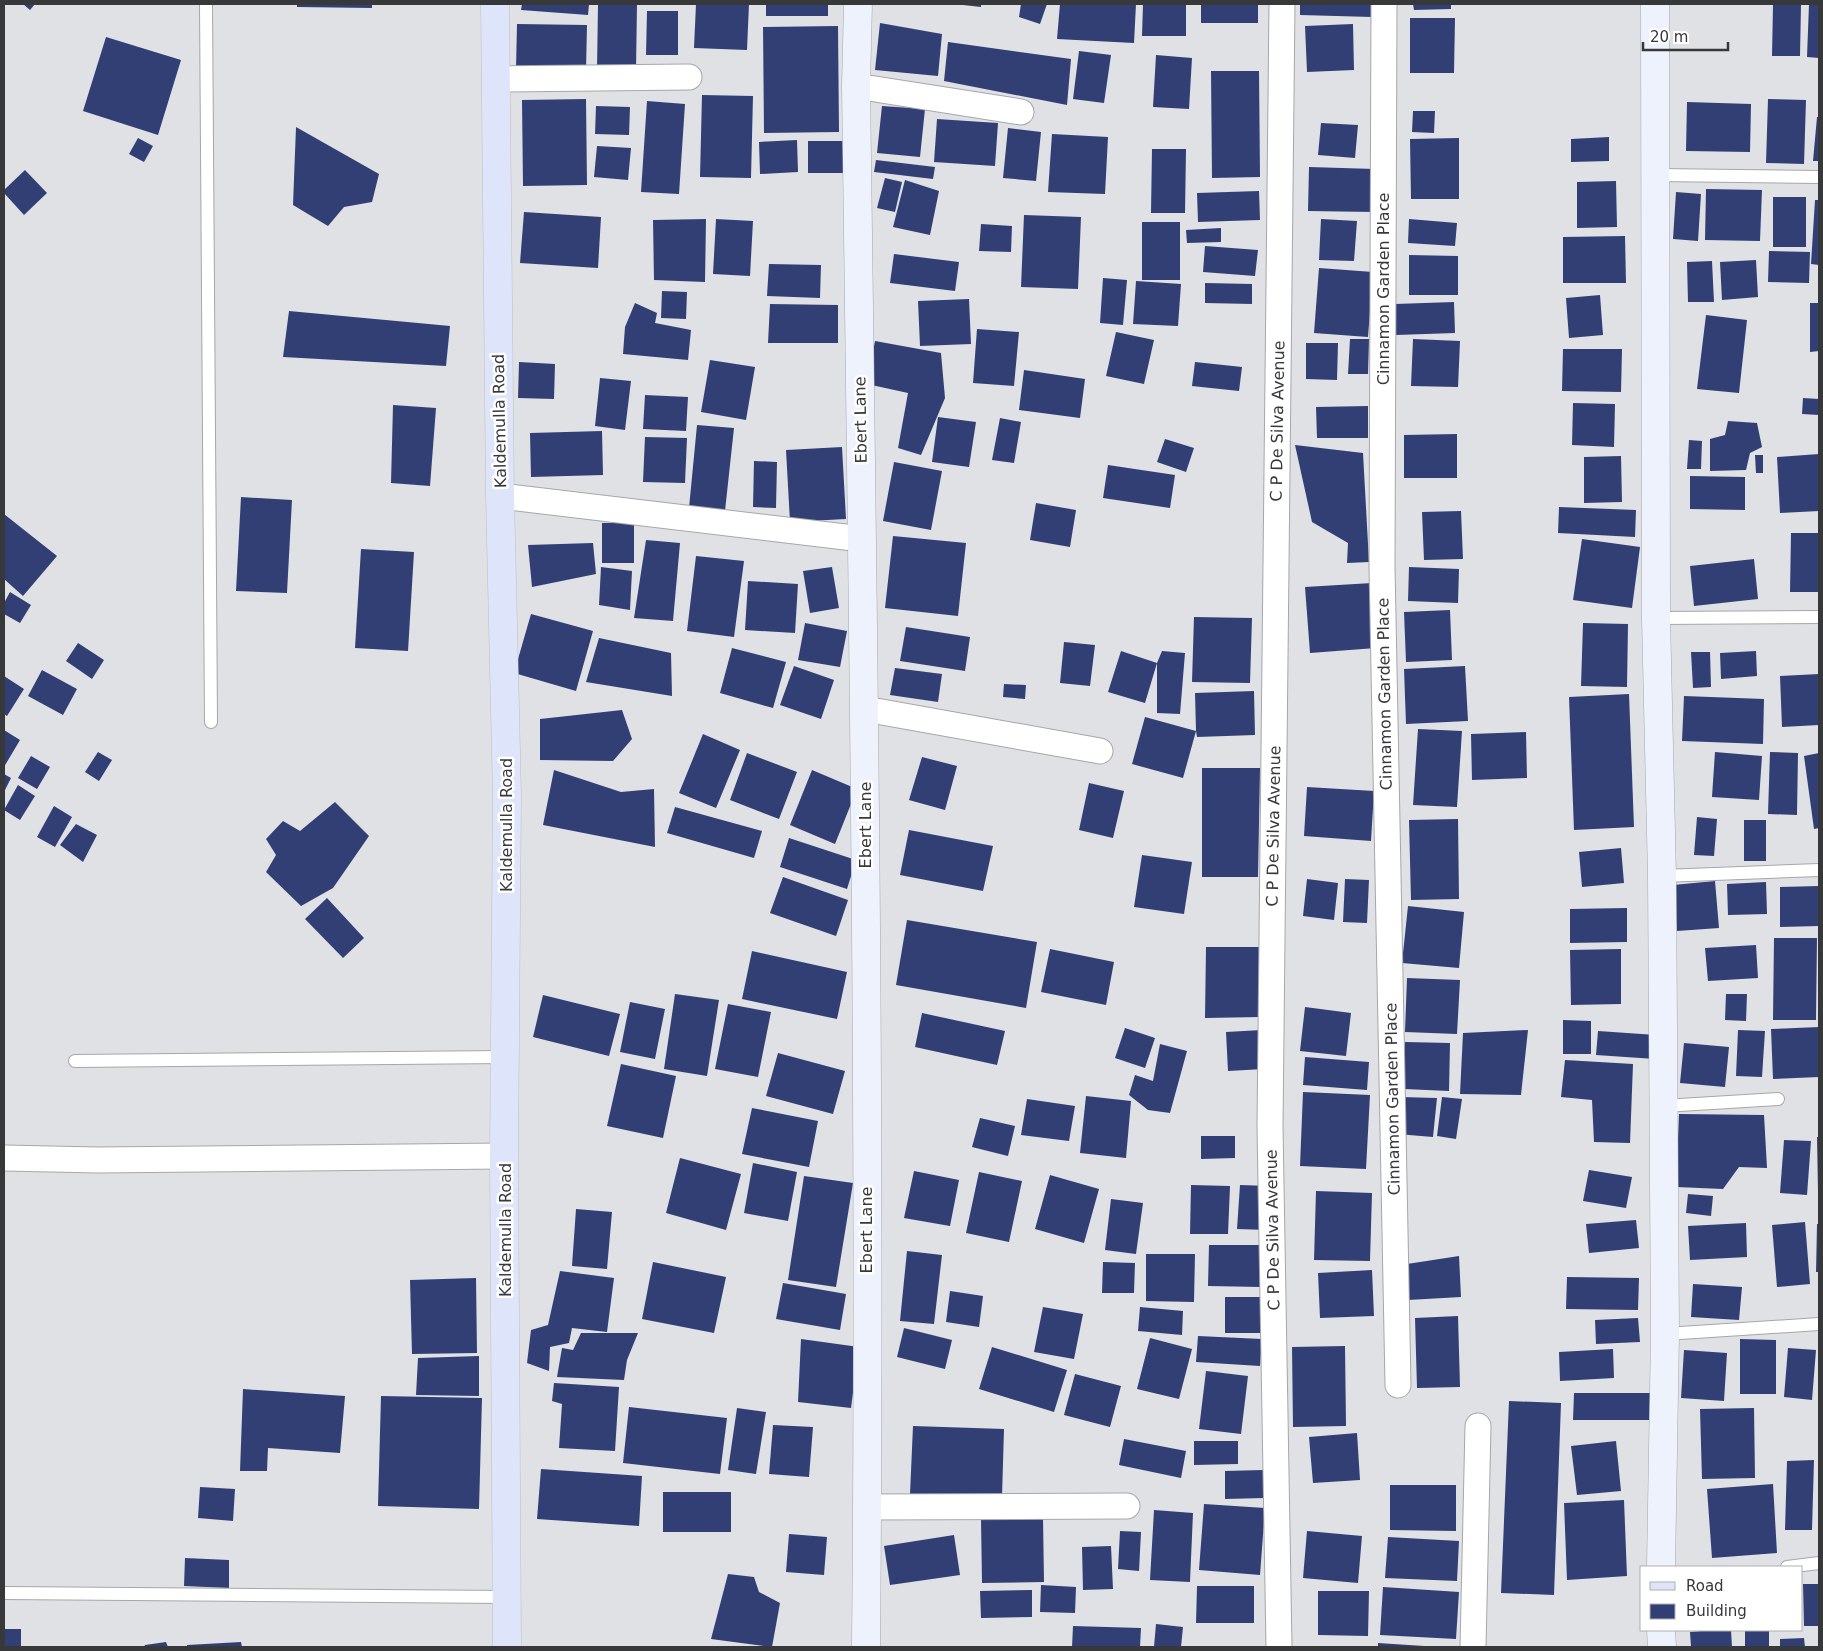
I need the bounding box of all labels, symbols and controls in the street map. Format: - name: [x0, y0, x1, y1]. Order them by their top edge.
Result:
- scale bar: [1643, 20, 1728, 52]
- text: 20 m: [1650, 28, 1688, 46]
- street label: Cinnamon Garden Place: [1374, 193, 1393, 385]
- street label: C P De Silva Avenue: [1267, 340, 1288, 502]
- street label: Kaldemulla Road: [489, 354, 510, 488]
- street label: Ebert Lane: [850, 376, 871, 464]
- street label: Cinnamon Garden Place: [1373, 598, 1396, 790]
- street label: C P De Silva Avenue: [1263, 745, 1284, 907]
- street label: Kaldemulla Road: [497, 758, 516, 892]
- street label: Ebert Lane: [856, 782, 875, 868]
- street label: Cinnamon Garden Place: [1381, 1003, 1404, 1195]
- street label: C P De Silva Avenue: [1262, 1149, 1283, 1311]
- street label: Kaldemulla Road: [496, 1163, 515, 1297]
- street label: Ebert Lane: [857, 1187, 876, 1273]
- legend: [1640, 1566, 1803, 1631]
- text: Road: [1686, 1577, 1724, 1595]
- text: Building: [1686, 1602, 1747, 1620]

